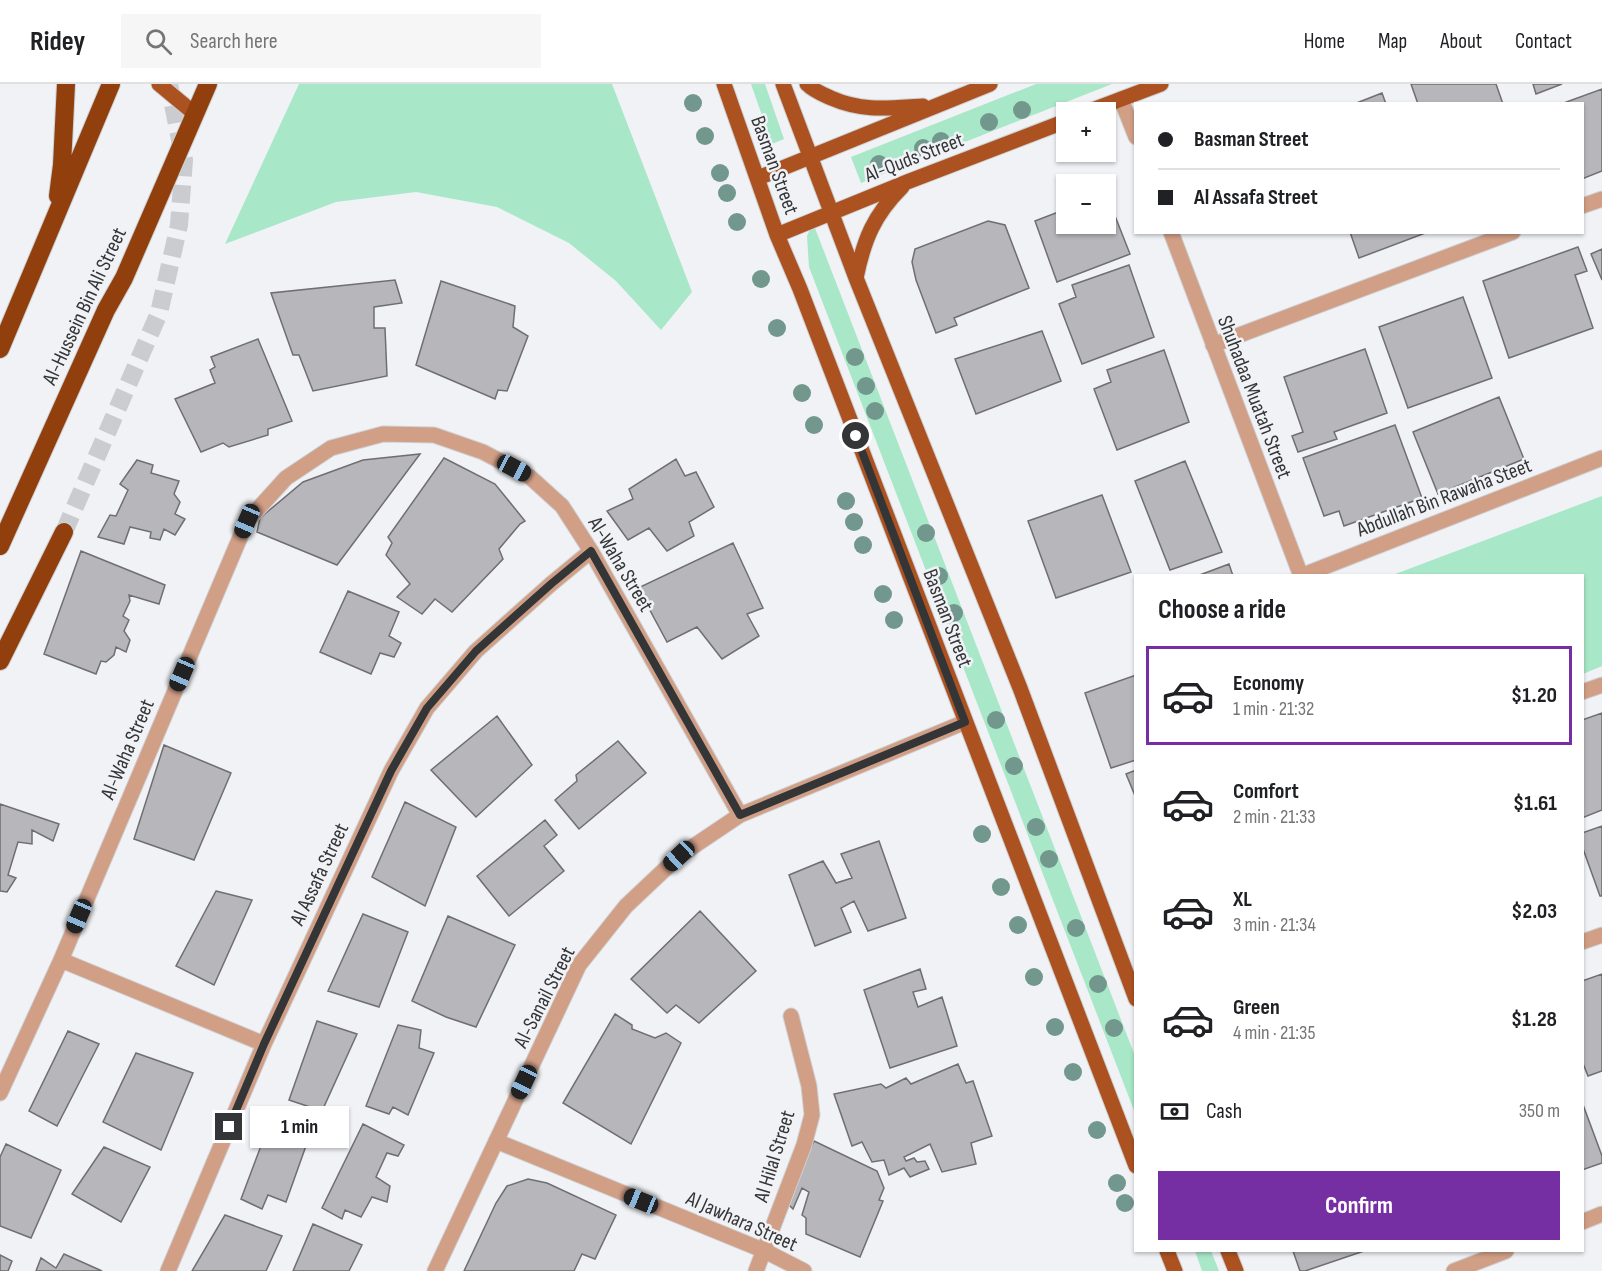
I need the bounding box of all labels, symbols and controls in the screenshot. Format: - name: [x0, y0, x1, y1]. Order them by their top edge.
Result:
- search box: [121, 14, 541, 68]
- text: Ridey: [30, 25, 85, 58]
- icon: search: [142, 25, 175, 58]
- text: Search here: [190, 28, 278, 55]
- text: Home: [1304, 29, 1345, 54]
- text: Map: [1378, 29, 1407, 54]
- text: About: [1440, 29, 1482, 54]
- text: Contact: [1515, 29, 1572, 54]
- map controls: [1056, 102, 1116, 234]
- button: +: [1056, 102, 1116, 162]
- street label: Basman Street: [745, 112, 804, 218]
- text: Basman Street: [1194, 126, 1309, 153]
- street label: Al-Quds Street: [860, 127, 967, 188]
- button: −: [1056, 174, 1116, 234]
- text: Al Assafa Street: [1194, 184, 1318, 211]
- street label: Al-Hussein Bin Ali Street: [37, 224, 132, 390]
- street label: Shuhadaa Muatah Street: [1212, 312, 1297, 482]
- route start: [842, 422, 869, 449]
- car: [494, 452, 534, 484]
- street label: Abdullah Bin Rawaha Steet: [1352, 453, 1535, 543]
- car: [232, 501, 262, 541]
- street label: Al-Waha Street: [582, 511, 659, 616]
- street label: Basman Street: [917, 566, 978, 671]
- text: Choose a ride: [1158, 594, 1286, 626]
- car: [167, 654, 197, 694]
- icon: car: [1161, 669, 1215, 723]
- text: Economy: [1233, 670, 1304, 697]
- text: $1.20: [1511, 682, 1557, 709]
- street label: Al-Waha Street: [95, 695, 160, 804]
- text: 1 min · 21:32: [1233, 697, 1314, 721]
- icon: car: [1161, 777, 1215, 831]
- text: Comfort: [1233, 778, 1299, 805]
- text: $1.61: [1513, 790, 1557, 817]
- text: 2 min · 21:33: [1233, 805, 1316, 829]
- street label: Al Assafa Street: [284, 819, 354, 930]
- car: [660, 837, 698, 875]
- icon: car: [1161, 885, 1215, 939]
- text: XL: [1233, 886, 1252, 913]
- car: [64, 896, 94, 936]
- text: $2.03: [1511, 898, 1557, 925]
- text: 3 min · 21:34: [1233, 913, 1316, 937]
- street label: Al-Sanail Street: [508, 942, 581, 1053]
- icon: car: [1161, 993, 1215, 1047]
- text: Green: [1233, 994, 1280, 1021]
- text: $1.28: [1511, 1006, 1557, 1033]
- text: 4 min · 21:35: [1233, 1021, 1315, 1045]
- car: [508, 1062, 540, 1102]
- icon: cash: [1158, 1095, 1191, 1128]
- text: Cash: [1206, 1098, 1242, 1125]
- text: 350 m: [1519, 1099, 1560, 1123]
- callout: 1 min: [250, 1106, 349, 1148]
- street label: Al Hilal Street: [748, 1107, 800, 1206]
- route end: [215, 1113, 242, 1140]
- text: 1 min: [281, 1115, 318, 1139]
- button: Confirm: [1158, 1171, 1560, 1240]
- street label: Al Jawhara Street: [681, 1185, 801, 1257]
- car: [621, 1186, 661, 1216]

